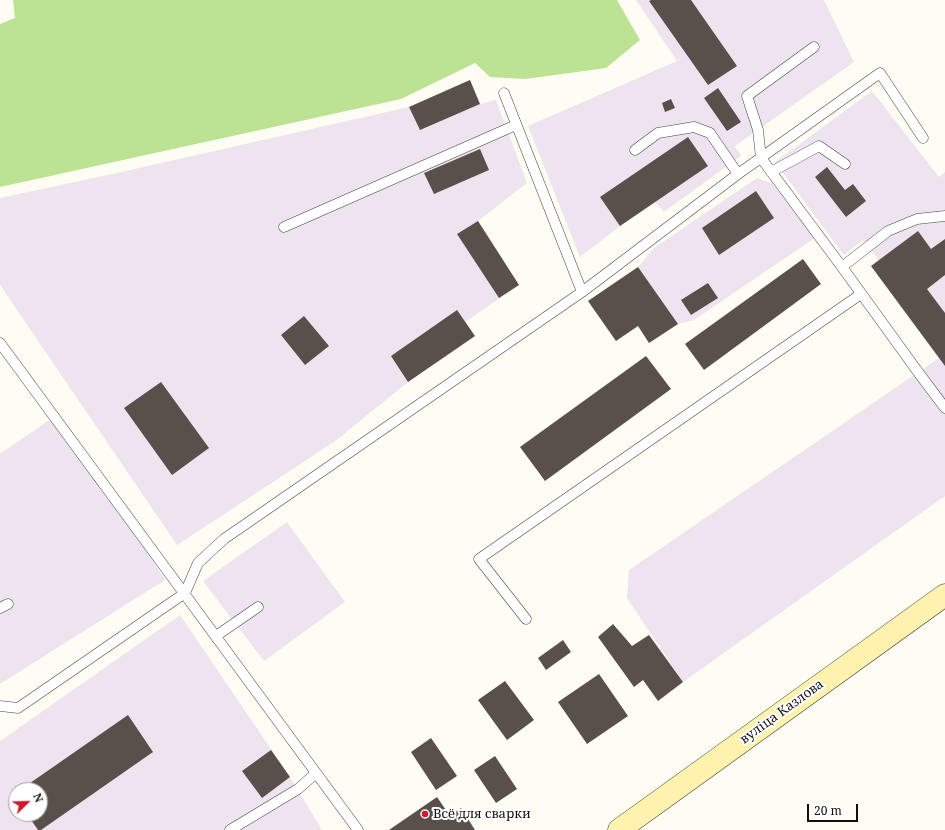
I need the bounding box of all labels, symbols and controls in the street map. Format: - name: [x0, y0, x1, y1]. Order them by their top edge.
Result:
- street label: вуліца Казлова: [737, 677, 827, 747]
- north arrow: [8, 782, 48, 822]
- text: N: [30, 791, 47, 804]
- scale bar: [809, 796, 860, 822]
- text: 20 m: [814, 802, 842, 819]
- place label: Всё для сварки: [433, 806, 531, 822]
- marker: Всё для сварки: [420, 809, 430, 819]

